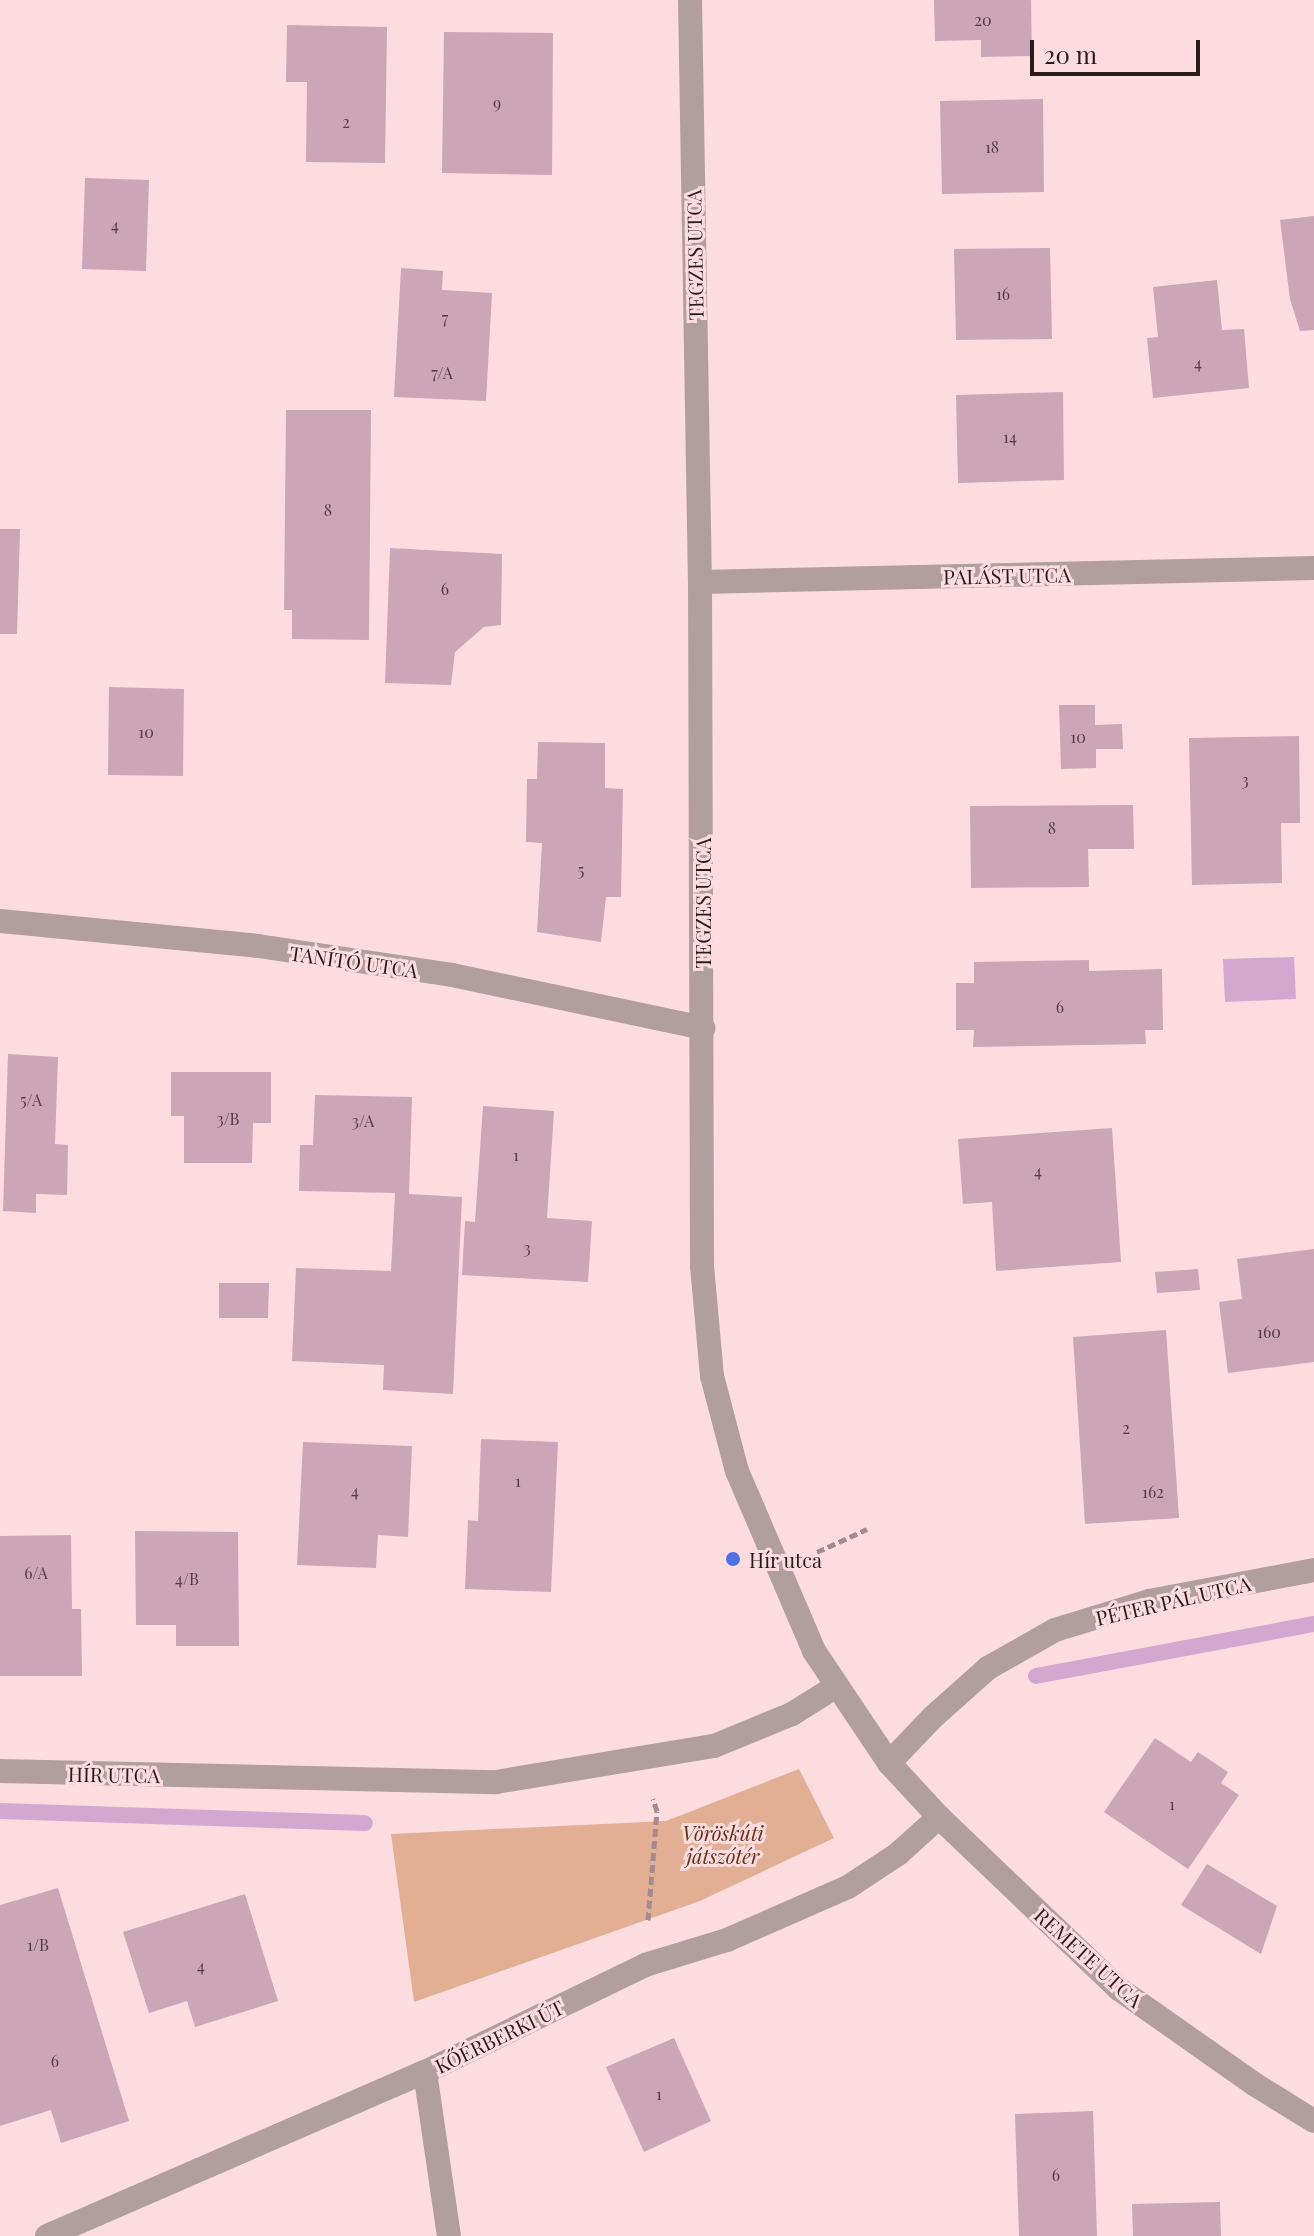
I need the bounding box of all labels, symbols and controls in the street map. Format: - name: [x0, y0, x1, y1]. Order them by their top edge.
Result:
- house number: 20: [974, 10, 992, 30]
- scale bar: [1034, 24, 1204, 74]
- text: 20 m: [1044, 38, 1097, 70]
- house number: 9: [493, 93, 501, 113]
- house number: 2: [342, 112, 350, 132]
- house number: 18: [985, 137, 999, 157]
- street label: TEGZES UTCA: [681, 189, 707, 321]
- house number: 4: [111, 215, 119, 235]
- house number: 16: [996, 284, 1010, 304]
- house number: 7: [442, 308, 448, 328]
- house number: 4: [1194, 353, 1202, 373]
- house number: 7/A: [431, 363, 453, 383]
- house number: 14: [1003, 427, 1017, 447]
- house number: 8: [324, 500, 332, 520]
- street label: PALÁST UTCA: [943, 562, 1071, 588]
- house number: 6: [441, 579, 449, 599]
- house number: 10: [138, 722, 154, 742]
- house number: 10: [1070, 727, 1086, 747]
- house number: 3: [1241, 770, 1249, 790]
- house number: 8: [1048, 818, 1056, 838]
- street label: TEGZES UTCA: [690, 838, 714, 968]
- house number: 5: [578, 860, 584, 880]
- street label: TANÍTÓ UTCA: [288, 940, 420, 982]
- house number: 6: [1056, 997, 1064, 1017]
- house number: 5/A: [20, 1090, 42, 1110]
- house number: 3/B: [216, 1109, 240, 1129]
- house number: 3/A: [352, 1111, 374, 1131]
- house number: 1: [513, 1145, 519, 1165]
- house number: 4: [1034, 1161, 1042, 1181]
- house number: 3: [523, 1238, 531, 1258]
- house number: 160: [1257, 1322, 1281, 1342]
- house number: 2: [1122, 1418, 1130, 1438]
- house number: 1: [515, 1471, 521, 1491]
- house number: 4: [351, 1481, 359, 1501]
- house number: 162: [1142, 1482, 1164, 1502]
- place label: Hír utca: [749, 1547, 822, 1571]
- marker: Hír utca: [724, 1550, 742, 1568]
- house number: 6/A: [24, 1563, 48, 1583]
- house number: 4/B: [175, 1569, 199, 1589]
- street label: PÉTER PÁL UTCA: [1093, 1570, 1253, 1630]
- street label: HÍR UTCA: [68, 1761, 160, 1787]
- house number: 1: [1169, 1794, 1175, 1814]
- park label: Vöröskúti játszótér: [682, 1821, 764, 1868]
- street label: REMETE UTCA: [1030, 1902, 1148, 2012]
- house number: 1/B: [27, 1935, 49, 1955]
- house number: 4: [197, 1956, 205, 1976]
- street label: KŐÉRBERKI ÚT: [431, 1994, 567, 2078]
- house number: 6: [51, 2051, 59, 2071]
- house number: 1: [656, 2084, 662, 2104]
- house number: 6: [1052, 2165, 1060, 2185]

